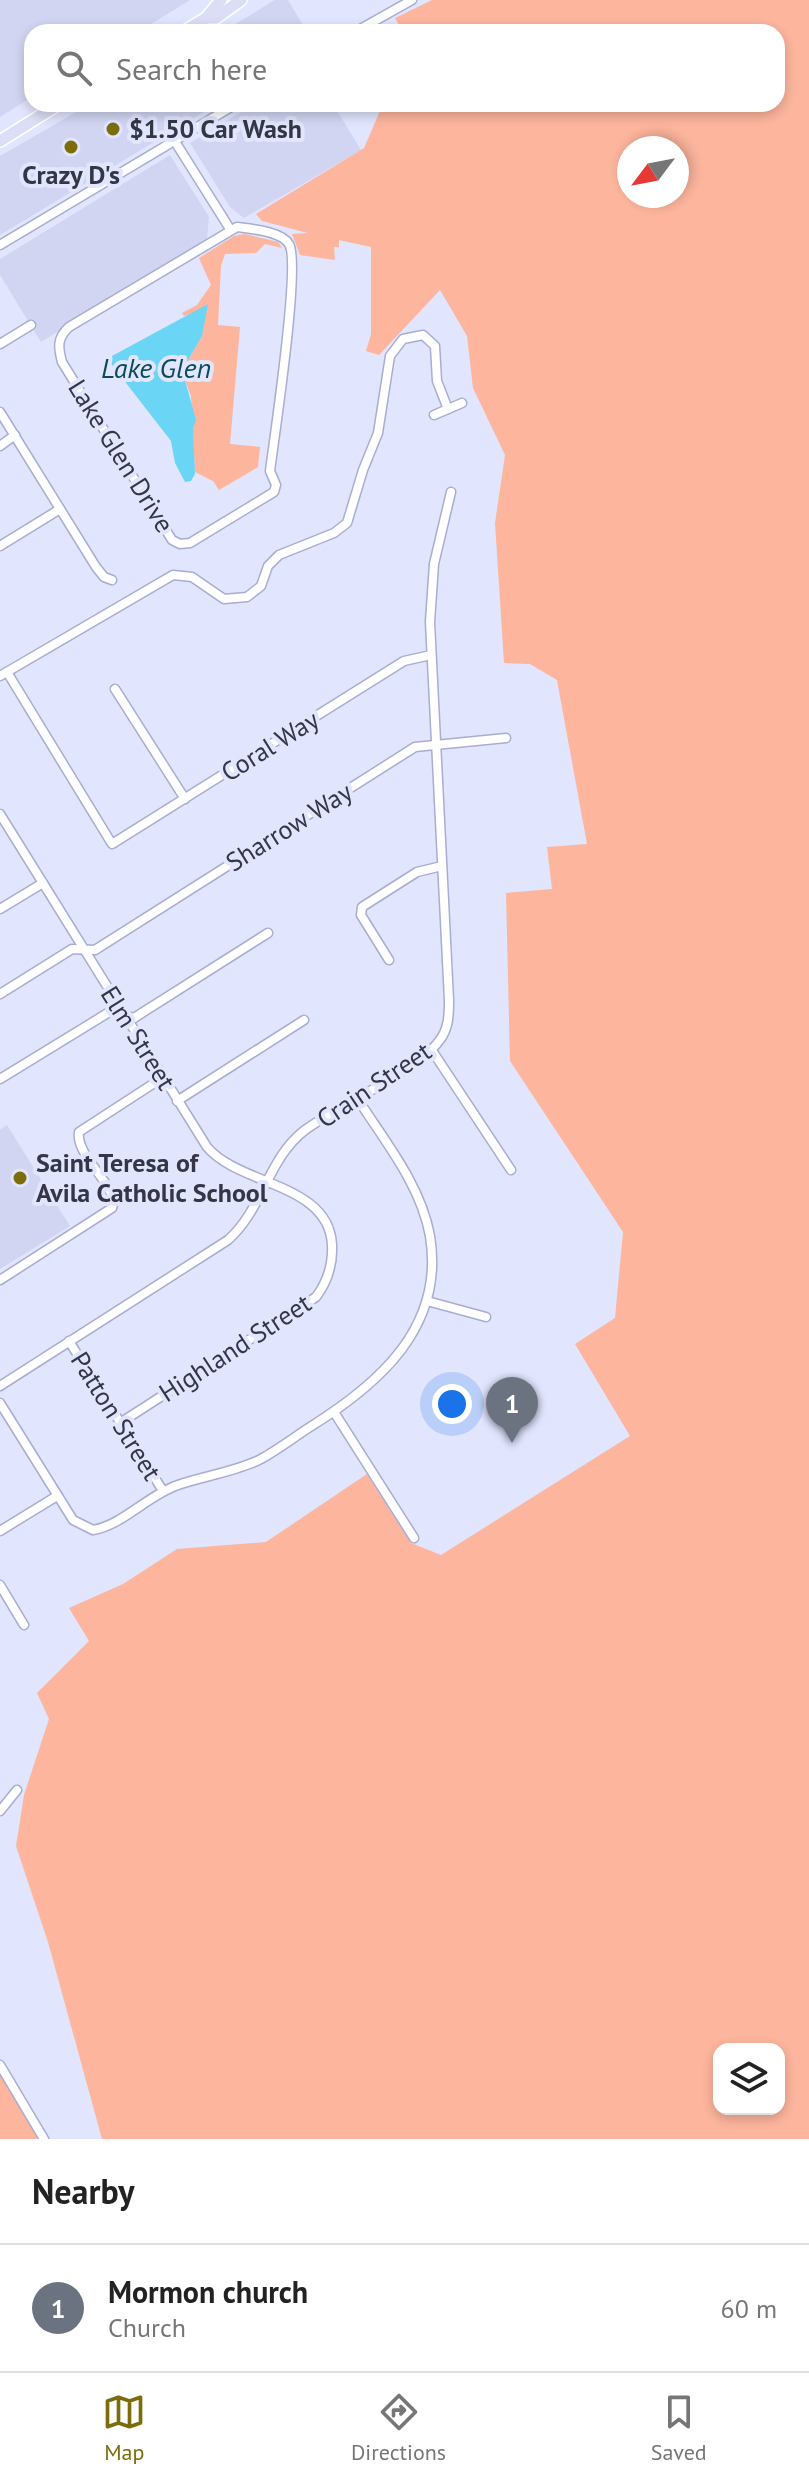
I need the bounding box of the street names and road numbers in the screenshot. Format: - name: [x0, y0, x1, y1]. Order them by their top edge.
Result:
- street label: Lake Glen Drive: [61, 373, 182, 538]
- street label: Coral Way: [215, 703, 325, 788]
- street label: Sharrow Way: [219, 775, 358, 878]
- street label: Elm Street: [94, 980, 183, 1096]
- street label: Crain Street: [310, 1034, 437, 1135]
- street label: Highland Street: [152, 1286, 317, 1409]
- street label: Patton Street: [64, 1345, 169, 1486]

